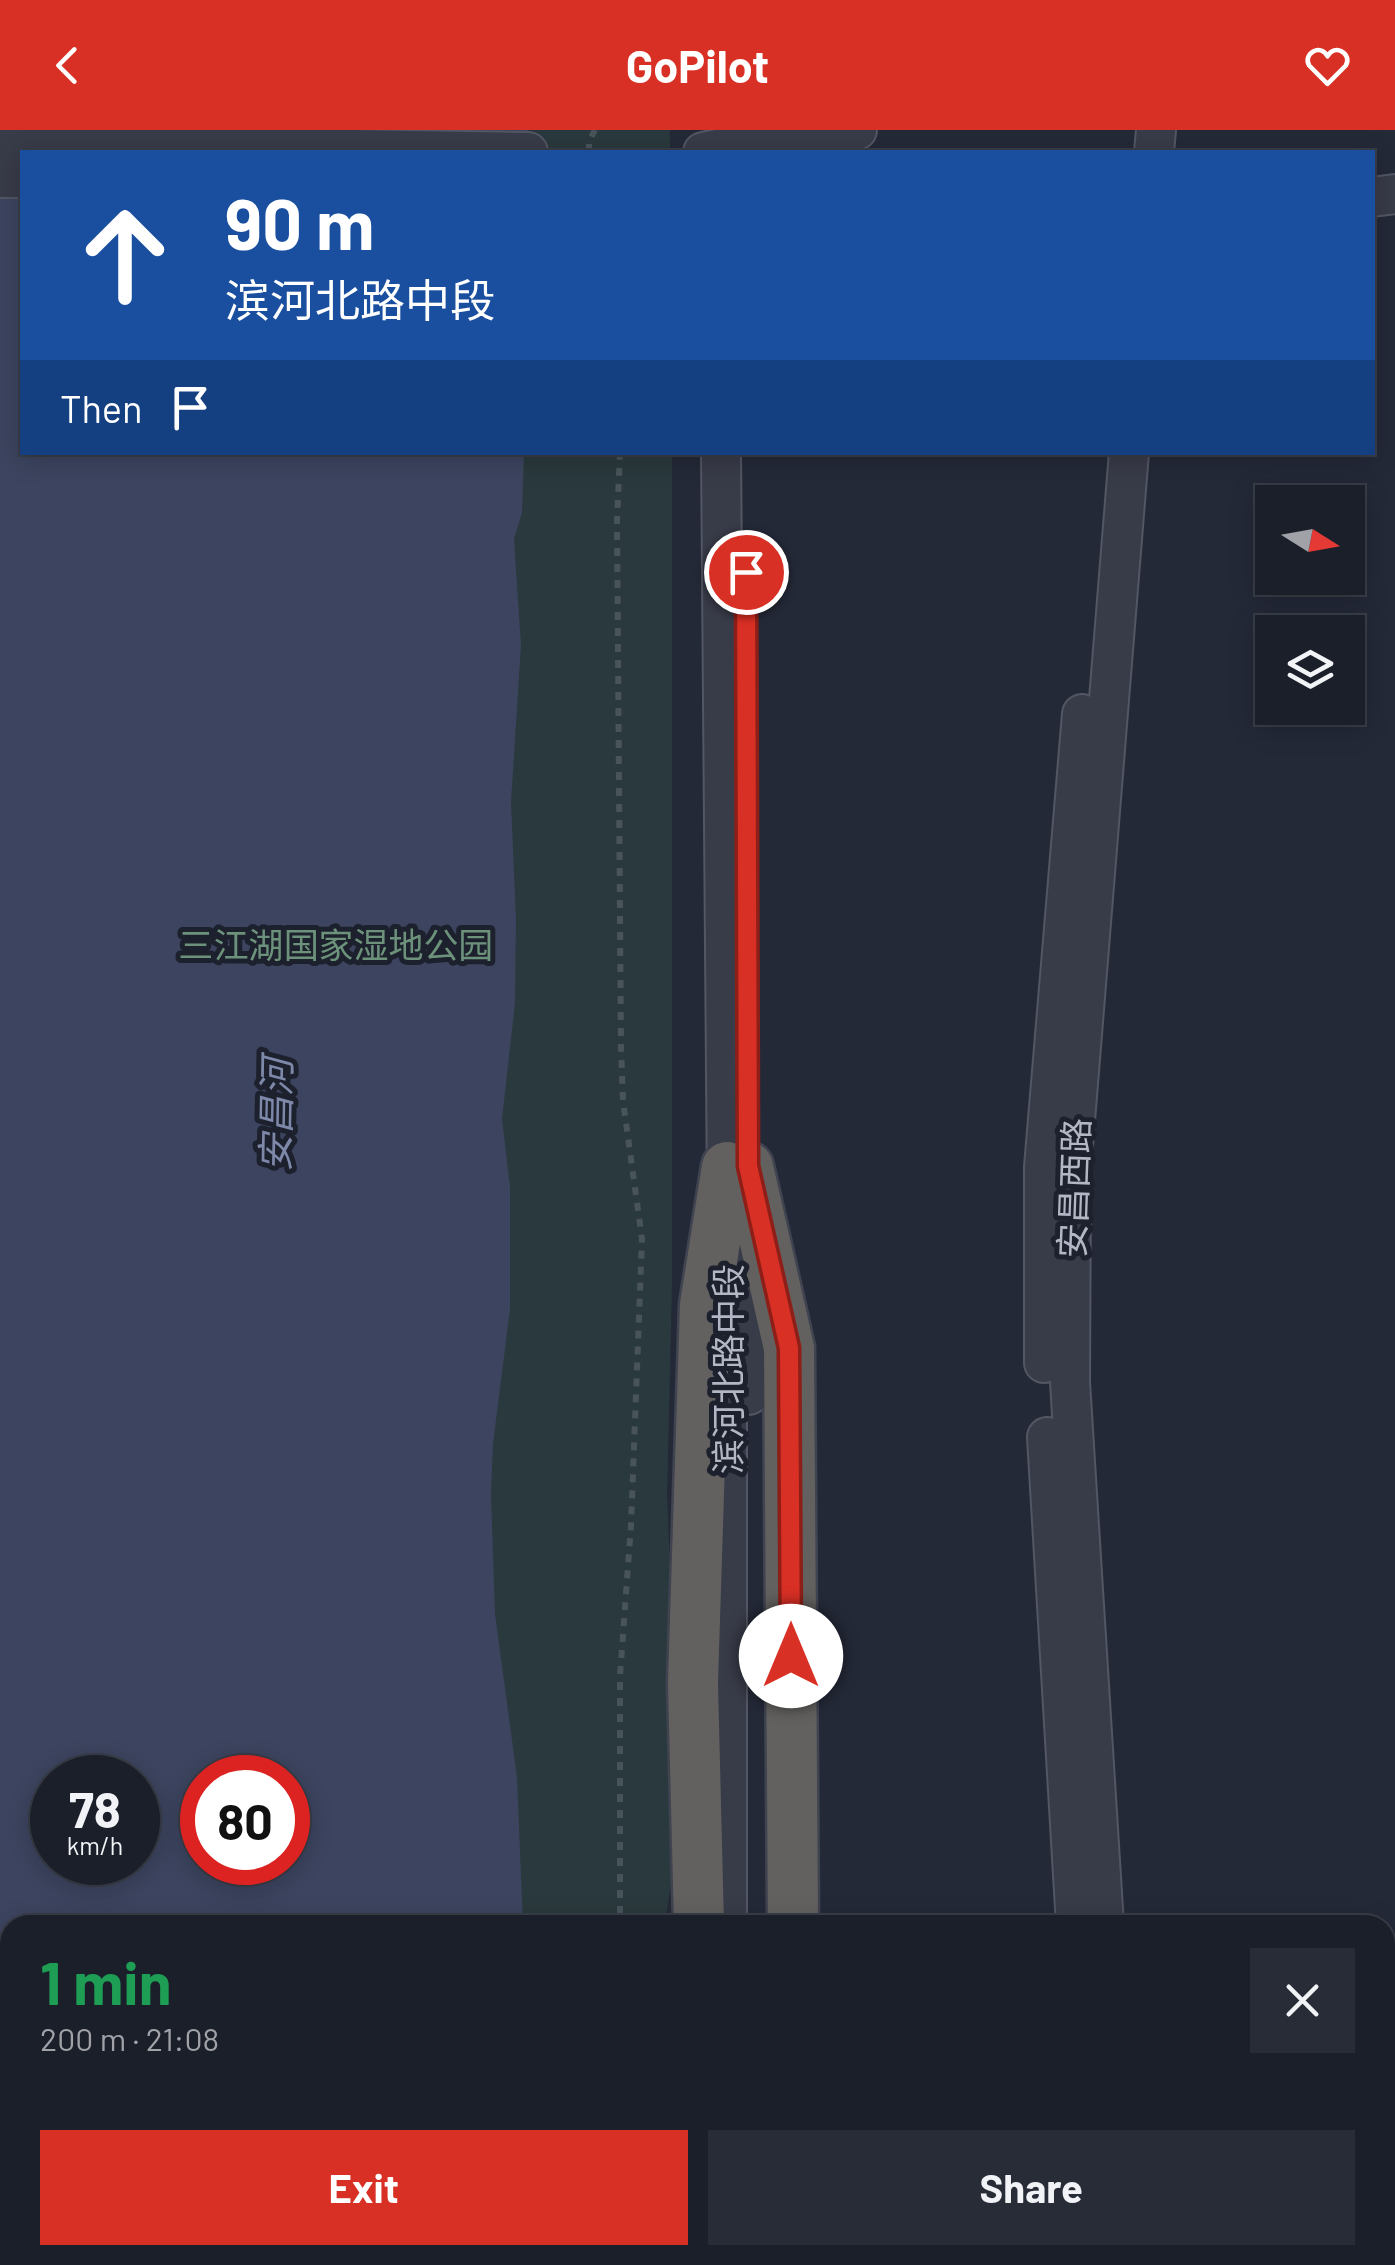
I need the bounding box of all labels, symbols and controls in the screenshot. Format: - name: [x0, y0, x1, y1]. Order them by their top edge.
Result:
- icon: back: [40, 38, 95, 93]
- text: GoPilot: [626, 38, 769, 92]
- icon: heart: [1300, 38, 1355, 93]
- text: 90 m: [225, 180, 375, 264]
- icon: ahead: [60, 190, 190, 320]
- text: 滨河北路中段: [225, 272, 495, 326]
- icon: arrive: [163, 380, 218, 435]
- text: Then: [60, 385, 143, 431]
- north arrow: [1255, 485, 1365, 595]
- map controls: [1255, 485, 1365, 725]
- pin: [704, 530, 789, 615]
- icon: arrive: [719, 545, 774, 600]
- button: layers: [1255, 615, 1365, 725]
- park label: 三江湖国家湿地公园: [178, 923, 494, 965]
- water label: 安昌河: [251, 1051, 299, 1172]
- street label: 安昌西路: [1050, 1117, 1096, 1259]
- street label: 滨河北路中段: [706, 1264, 748, 1474]
- position arrow: [739, 1604, 843, 1708]
- speed limit sign: 80: [180, 1755, 310, 1885]
- text: 78: [69, 1778, 121, 1838]
- text: km/h: [67, 1830, 123, 1860]
- text: 1 min: [40, 1945, 171, 2017]
- button: close: [1250, 1948, 1355, 2053]
- text: 200 m · 21:08: [40, 2019, 219, 2057]
- button: Exit: [40, 2130, 688, 2245]
- button: Share: [708, 2130, 1355, 2245]

